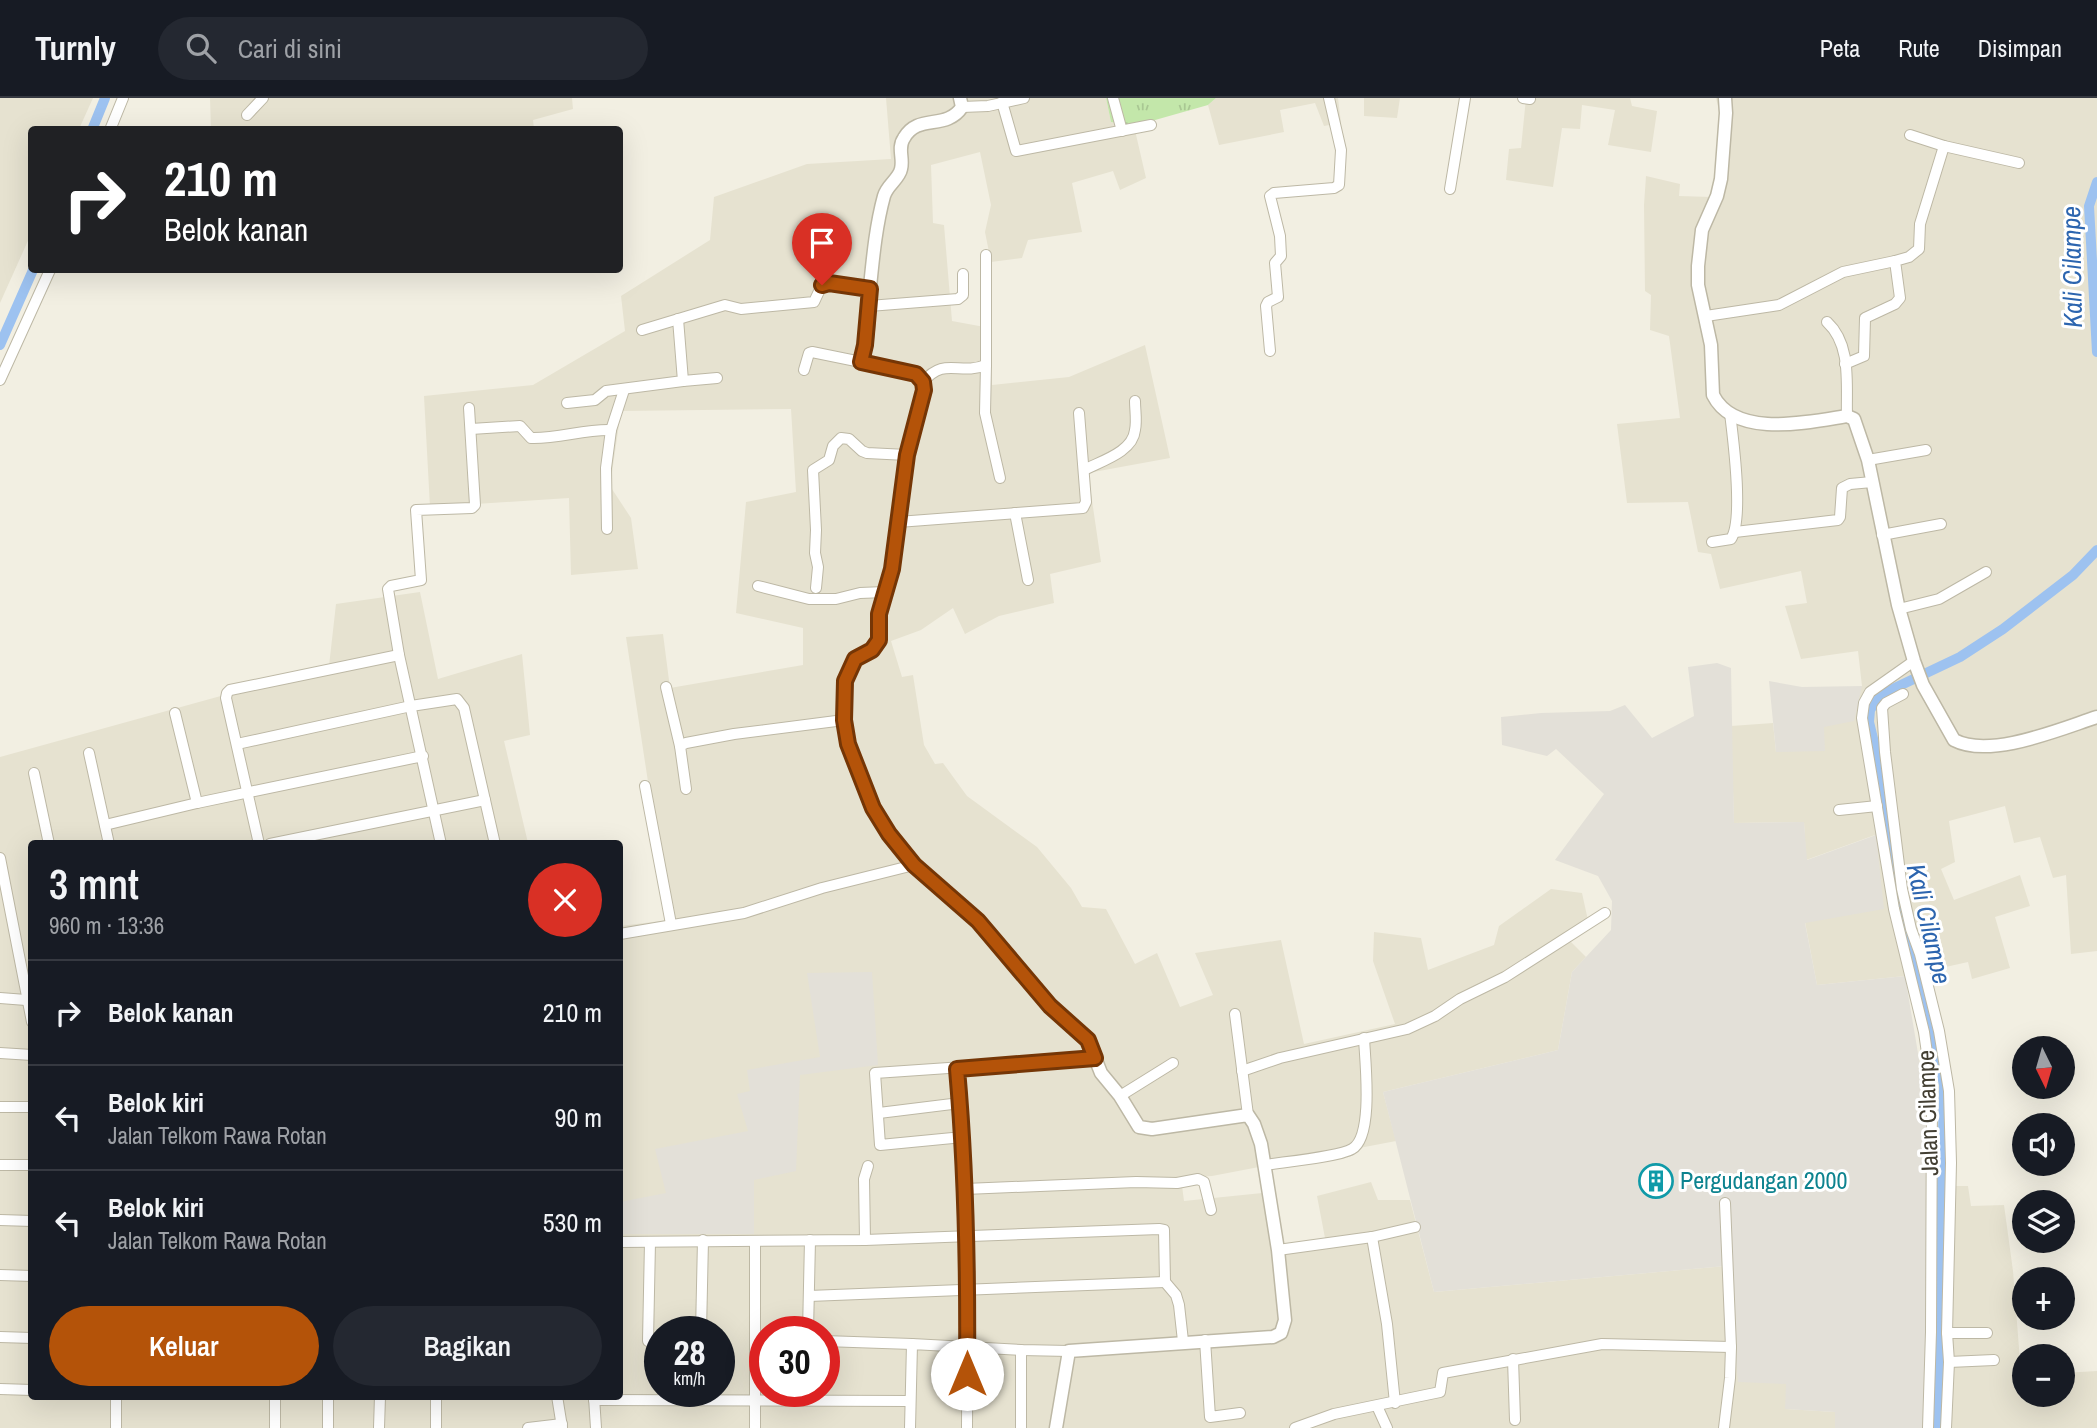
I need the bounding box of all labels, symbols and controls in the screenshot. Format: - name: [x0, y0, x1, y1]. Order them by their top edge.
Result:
- search box: [158, 17, 648, 80]
- text: Turnly: [35, 26, 116, 70]
- icon: search: [182, 29, 220, 67]
- text: Cari di sini: [238, 31, 342, 66]
- text: Peta: [1820, 32, 1860, 64]
- text: Rute: [1898, 32, 1940, 64]
- text: Disimpan: [1978, 32, 2062, 64]
- text: 210 m: [164, 145, 278, 211]
- icon: right: [49, 154, 140, 245]
- water label: Kali Cilampe: [2053, 206, 2090, 328]
- text: Belok kanan: [164, 208, 308, 251]
- pin: [792, 213, 852, 285]
- icon: arrive: [803, 224, 841, 262]
- text: 3 mnt: [49, 856, 139, 912]
- water label: Kali Cilampe: [1899, 860, 1960, 987]
- button: close: [528, 863, 602, 937]
- text: 960 m · 13:36: [49, 910, 164, 941]
- icon: right: [49, 994, 87, 1032]
- text: Belok kanan: [108, 995, 234, 1030]
- text: 210 m: [543, 995, 602, 1030]
- north arrow: [2012, 1036, 2076, 1099]
- map controls: [2012, 1036, 2075, 1407]
- street label: Jalan Cilampe: [1909, 1050, 1945, 1176]
- text: Belok kiri: [108, 1085, 204, 1120]
- icon: left: [49, 1099, 87, 1137]
- text: 90 m: [555, 1100, 602, 1135]
- button: sound: [2012, 1113, 2075, 1176]
- text: Jalan Telkom Rawa Rotan: [108, 1120, 327, 1151]
- building icon: Pergudangan 2000: [1637, 1162, 1675, 1200]
- place label: Pergudangan 2000: [1680, 1164, 1847, 1196]
- text: Belok kiri: [108, 1190, 204, 1225]
- button: layers: [2012, 1190, 2075, 1253]
- icon: left: [49, 1204, 87, 1242]
- text: 530 m: [543, 1205, 602, 1240]
- text: Jalan Telkom Rawa Rotan: [108, 1225, 327, 1256]
- button: +: [2012, 1267, 2075, 1330]
- button: Keluar: [49, 1306, 319, 1386]
- button: Bagikan: [333, 1306, 602, 1386]
- speed limit sign: 30: [749, 1316, 840, 1407]
- text: 28: [674, 1329, 705, 1376]
- position arrow: [930, 1337, 1004, 1411]
- button: −: [2012, 1344, 2075, 1407]
- text: km/h: [674, 1366, 706, 1391]

